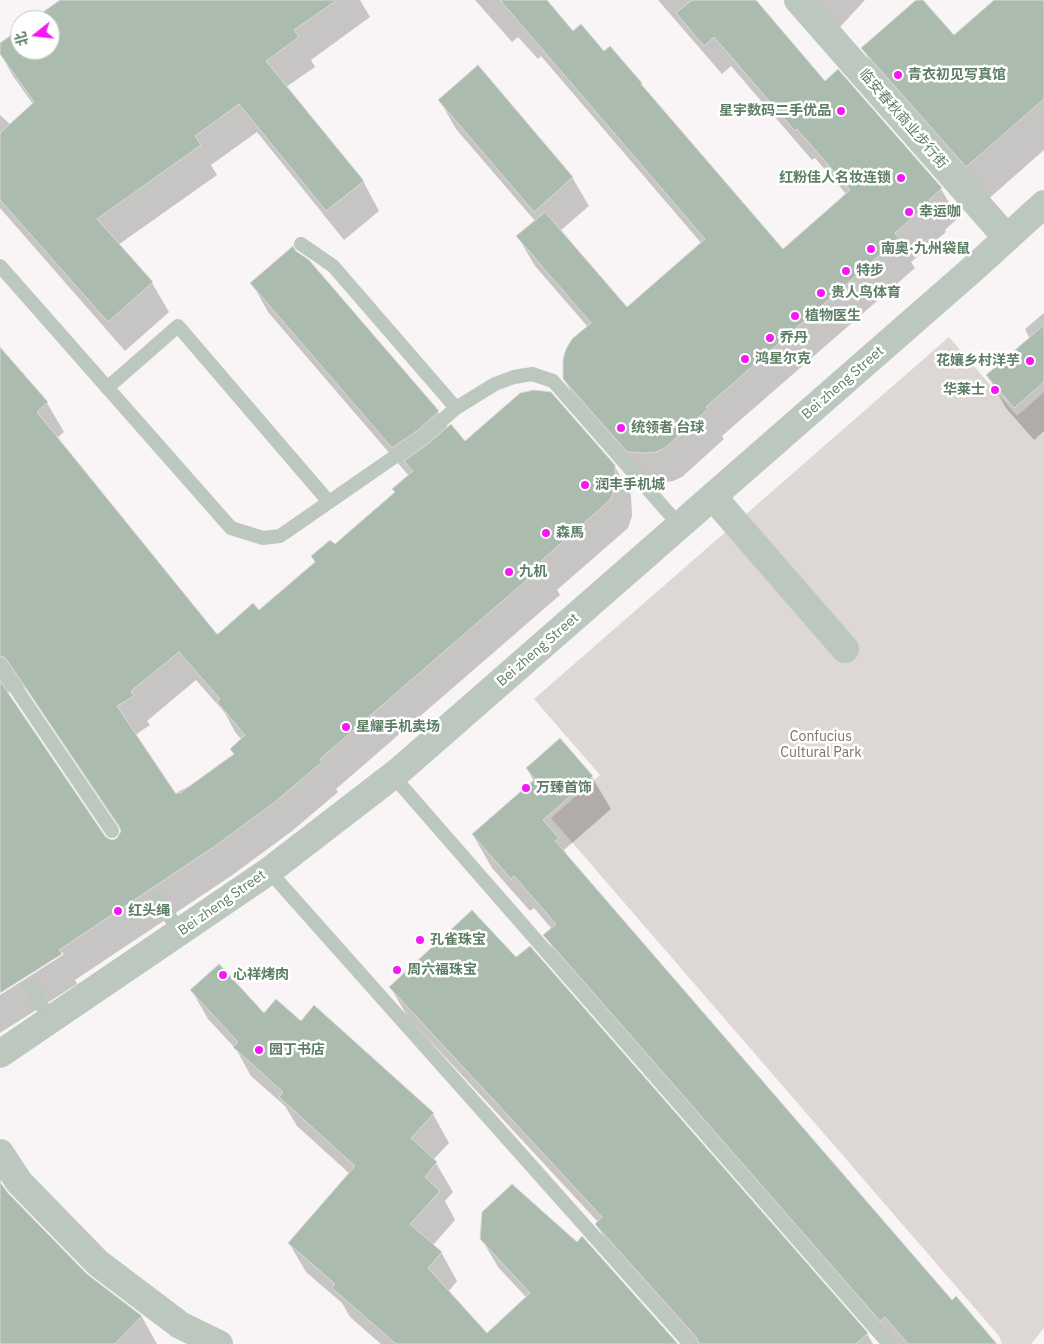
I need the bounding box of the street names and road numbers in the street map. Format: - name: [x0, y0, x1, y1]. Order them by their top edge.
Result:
- street label: 临安春秋商业步行街: [855, 66, 951, 172]
- street label: Bei zheng Street: [799, 343, 887, 423]
- street label: Bei zheng Street: [494, 610, 582, 690]
- street label: Bei zheng Street: [175, 867, 269, 939]

